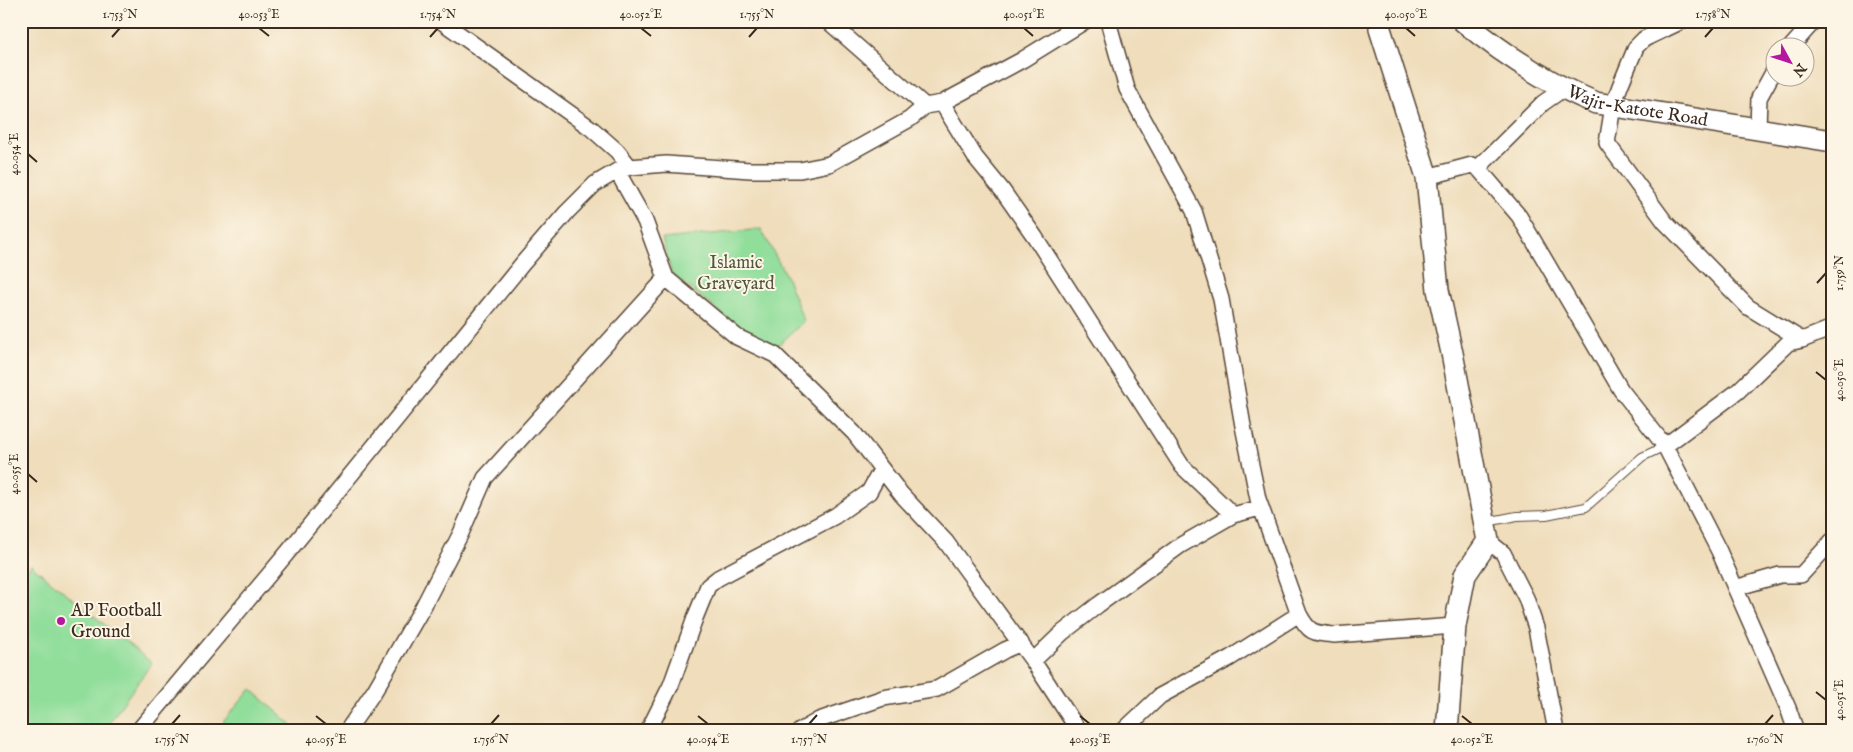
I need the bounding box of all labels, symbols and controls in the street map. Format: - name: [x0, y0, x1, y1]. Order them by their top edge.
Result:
- text: 1.753°N: [102, 7, 138, 22]
- text: 40.053°E: [238, 7, 280, 22]
- text: 1.754°N: [420, 7, 457, 22]
- text: 40.052°E: [620, 7, 662, 22]
- text: 1.755°N: [740, 7, 775, 22]
- text: 40.051°E: [1003, 7, 1045, 22]
- text: 40.050°E: [1385, 7, 1427, 22]
- text: 1.758°N: [1695, 7, 1731, 22]
- north arrow: [1766, 38, 1816, 88]
- text: N: [1788, 59, 1811, 80]
- street label: Wajir-Katote Road: [1563, 80, 1710, 132]
- text: 40.054°E: [7, 133, 22, 175]
- park label: Islamic Graveyard: [697, 252, 775, 296]
- text: 1.759°N: [1832, 254, 1847, 291]
- text: 40.050°E: [1832, 359, 1847, 401]
- text: 40.055°E: [7, 453, 22, 495]
- place label: AP Football Ground: [70, 600, 162, 644]
- marker: AP Football Ground: [55, 615, 67, 627]
- text: 40.051°E: [1832, 679, 1847, 721]
- text: 1.755°N: [155, 732, 190, 747]
- text: 40.055°E: [305, 732, 347, 747]
- text: 1.756°N: [473, 732, 509, 747]
- text: 40.054°E: [687, 732, 729, 747]
- text: 1.757°N: [791, 732, 828, 747]
- text: 40.053°E: [1069, 732, 1111, 747]
- text: 40.052°E: [1451, 732, 1493, 747]
- text: 1.760°N: [1746, 732, 1784, 747]

